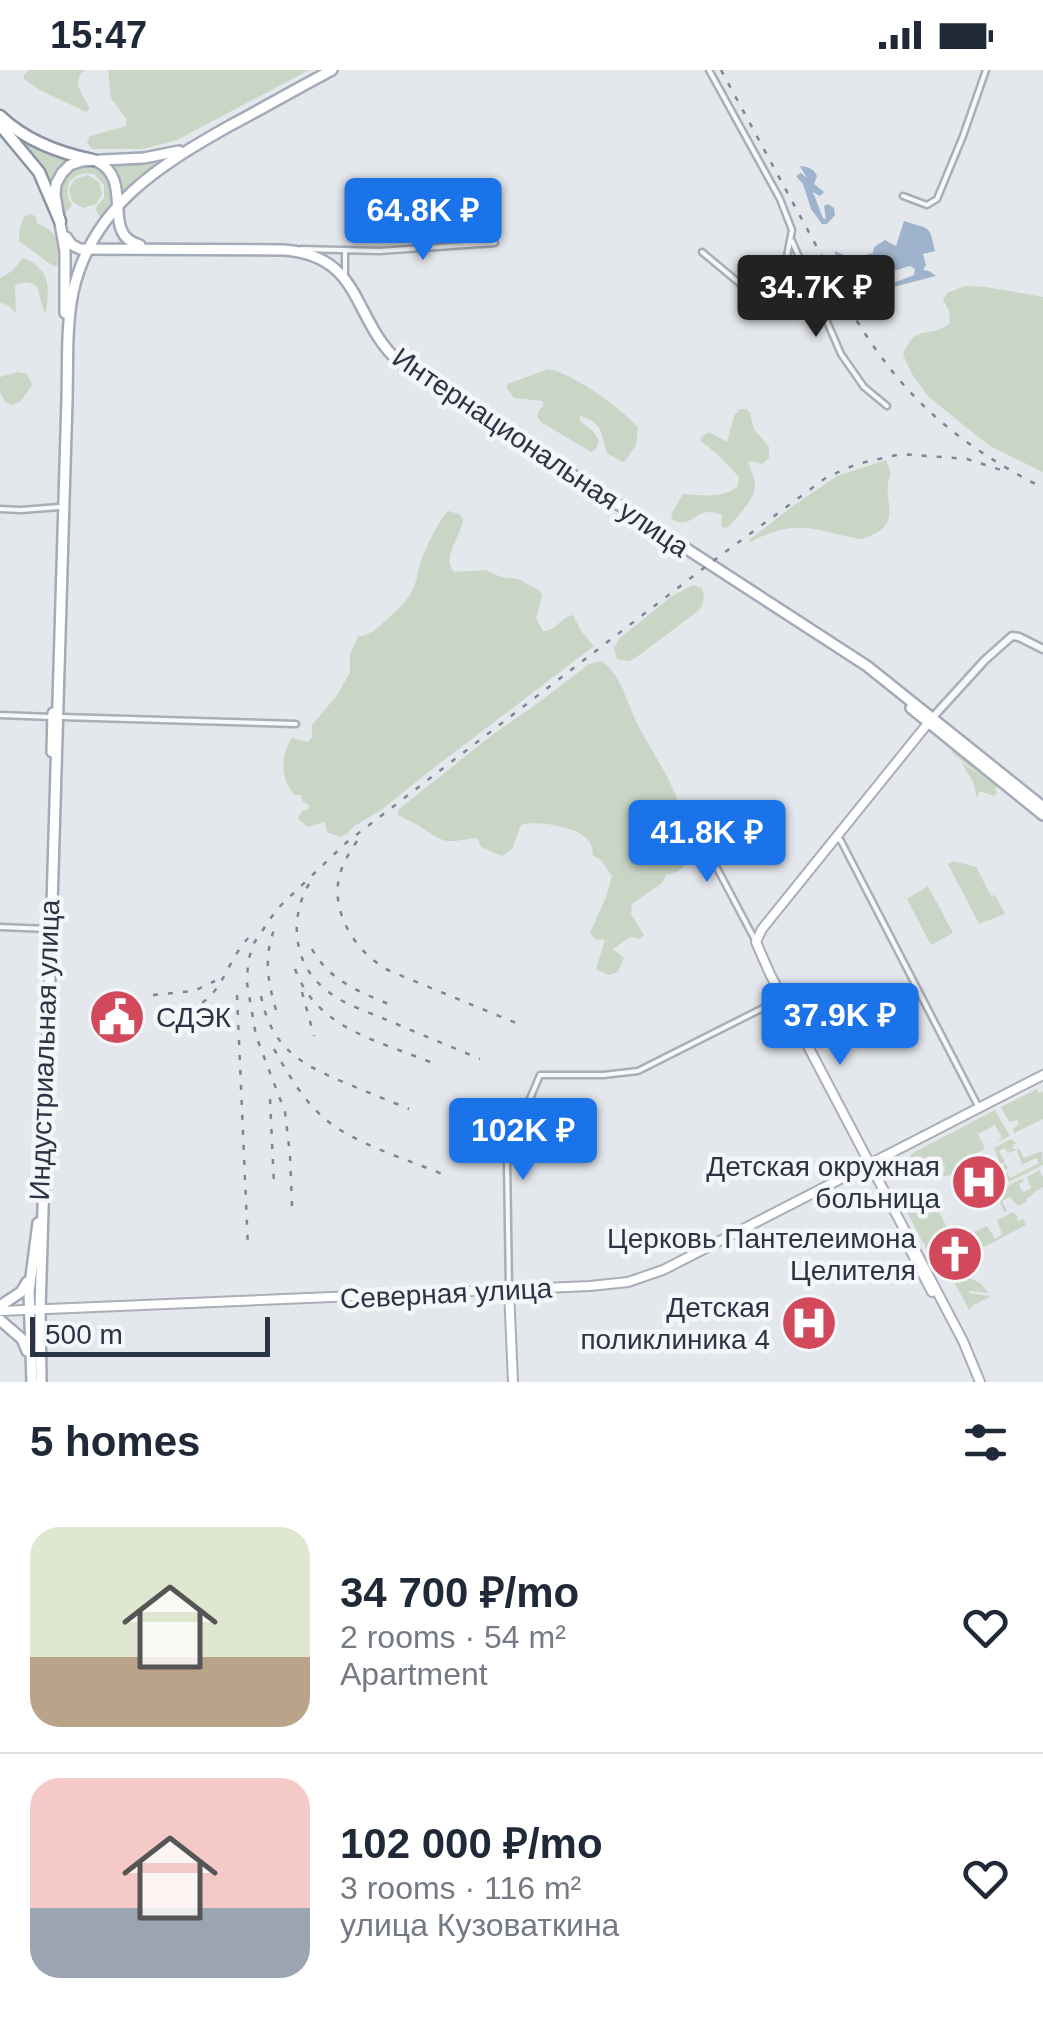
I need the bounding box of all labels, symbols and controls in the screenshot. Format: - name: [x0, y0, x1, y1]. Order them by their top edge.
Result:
- text: 15:47: [50, 14, 147, 56]
- pin: 64.8K ₽: [331, 178, 515, 263]
- text: 64.8K ₽: [367, 192, 479, 228]
- pin: 34.7K ₽: [724, 255, 908, 340]
- text: 34.7K ₽: [760, 269, 872, 305]
- street label: Интернациональная улица: [387, 342, 695, 563]
- pin: 41.8K ₽: [615, 800, 799, 885]
- text: 41.8K ₽: [651, 814, 763, 850]
- street label: Индустриальная улица: [24, 899, 65, 1201]
- pin: 37.9K ₽: [748, 983, 932, 1068]
- public building icon: СДЭК: [87, 987, 147, 1047]
- text: 37.9K ₽: [784, 997, 896, 1033]
- place label: СДЭК: [156, 1002, 232, 1033]
- pin: 102K ₽: [442, 1098, 604, 1183]
- text: 102K ₽: [471, 1112, 575, 1148]
- place label: Детская окружная больница: [706, 1151, 940, 1214]
- hospital icon: Детская окружная больница: [949, 1152, 1009, 1212]
- place label: Церковь Пантелеимона Целителя: [607, 1223, 916, 1286]
- church icon: Церковь Пантелеимона Целителя: [925, 1224, 985, 1284]
- street label: Северная улица: [339, 1272, 553, 1315]
- place label: Детская поликлиника 4: [580, 1292, 770, 1355]
- hospital icon: Детская поликлиника 4: [779, 1293, 839, 1353]
- scale bar: [30, 1312, 270, 1356]
- text: 500 m: [45, 1319, 123, 1350]
- icon: filters: [958, 1415, 1013, 1470]
- text: 5 homes: [30, 1418, 200, 1465]
- icon: home: [110, 1567, 230, 1687]
- text: 34 700 ₽/mo: [340, 1569, 579, 1616]
- icon: heart: [958, 1600, 1013, 1655]
- text: 2 rooms · 54 m²: [340, 1619, 566, 1655]
- text: Apartment: [340, 1656, 488, 1692]
- icon: home: [110, 1818, 230, 1938]
- text: 102 000 ₽/mo: [340, 1820, 603, 1867]
- icon: heart: [958, 1851, 1013, 1906]
- text: 3 rooms · 116 m²: [340, 1870, 581, 1906]
- text: улица Кузоваткина: [340, 1907, 619, 1943]

